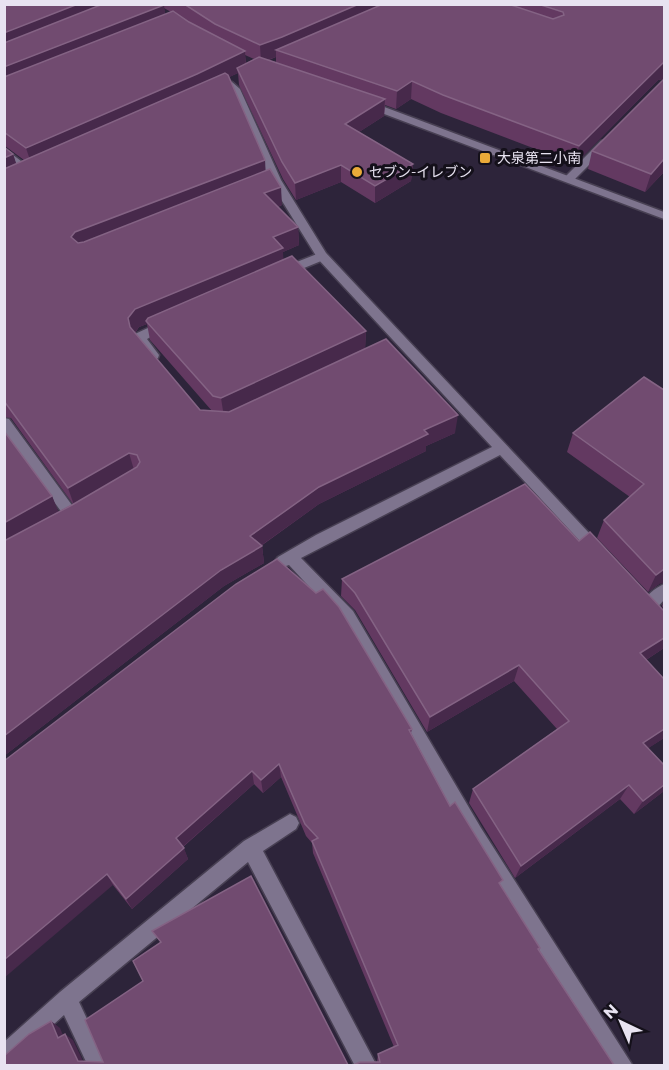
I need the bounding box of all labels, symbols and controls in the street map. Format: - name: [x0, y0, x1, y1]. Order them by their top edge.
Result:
- place label: 大泉第二小南: [497, 149, 581, 167]
- marker: 大泉第二小南: [478, 151, 492, 165]
- place label: セブン-イレブン: [369, 163, 472, 181]
- marker: セブン-イレブン: [350, 165, 364, 179]
- north arrow: [591, 992, 651, 1052]
- text: N: [600, 1000, 622, 1023]

